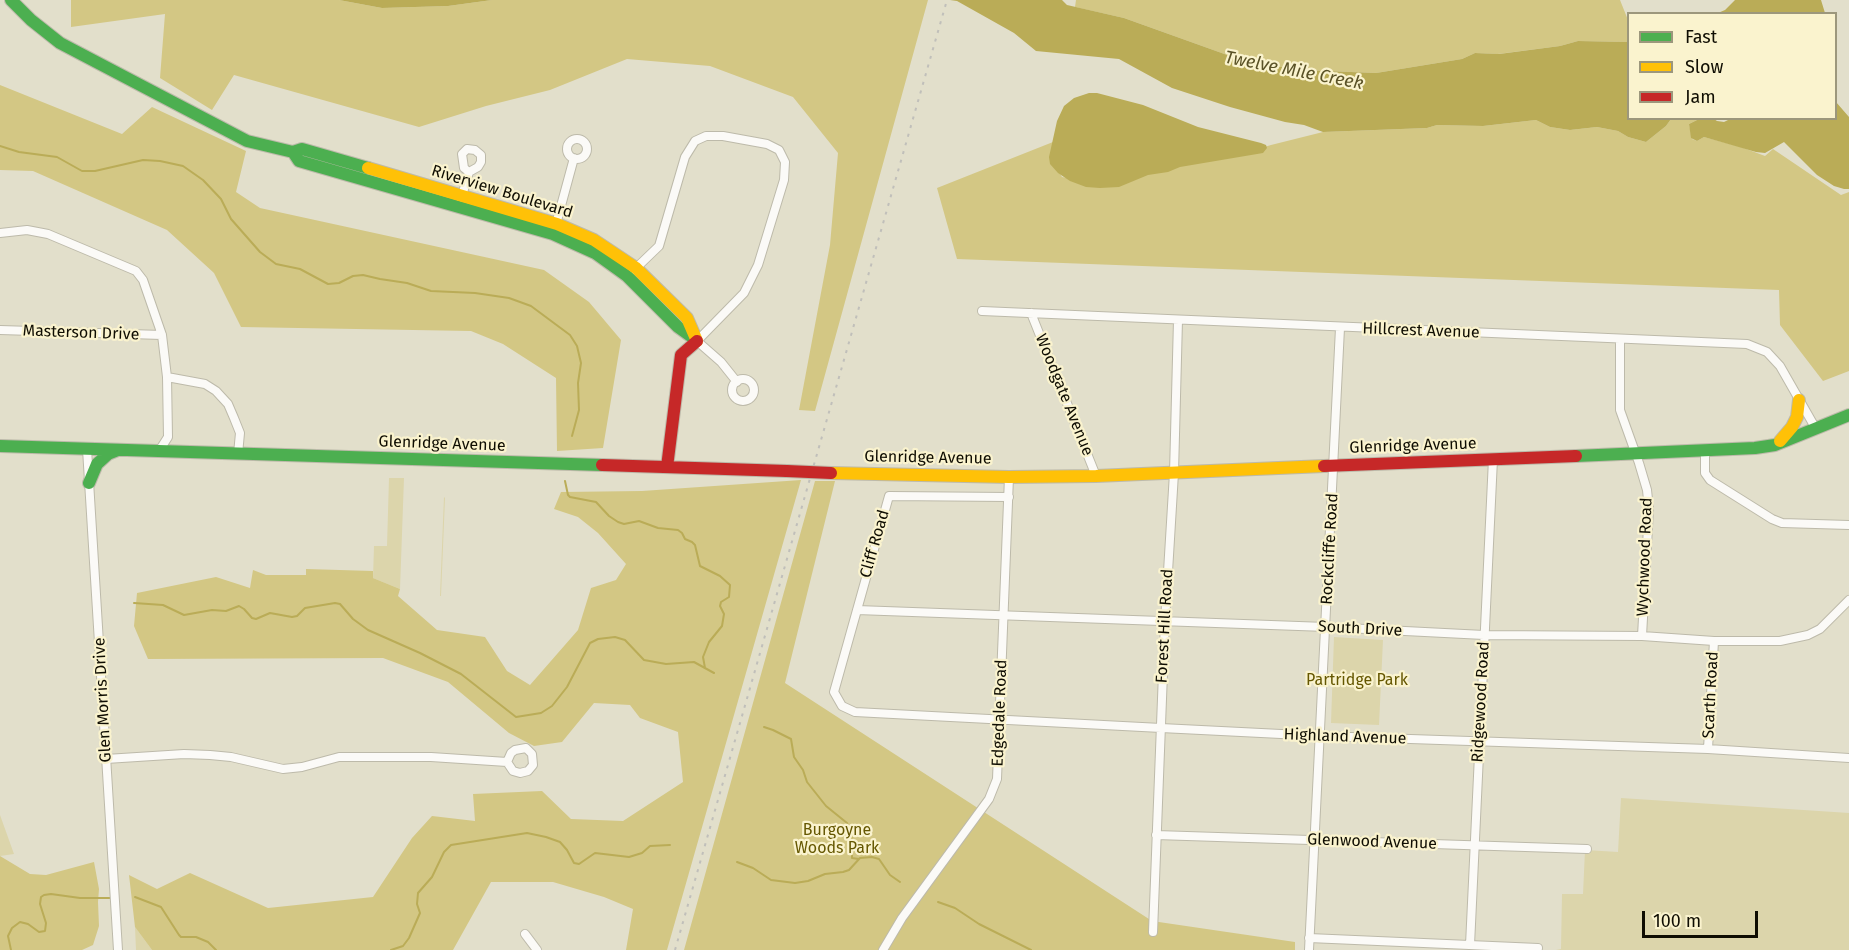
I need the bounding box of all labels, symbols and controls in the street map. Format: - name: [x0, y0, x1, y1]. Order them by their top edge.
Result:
- legend: [1627, 12, 1837, 120]
- text: Fast: [1685, 26, 1717, 48]
- water label: Twelve Mile Creek: [1223, 47, 1365, 95]
- text: Slow: [1685, 56, 1723, 78]
- text: Jam: [1685, 86, 1716, 108]
- street label: Riverview Boulevard: [429, 161, 575, 223]
- street label: Hillcrest Avenue: [1362, 319, 1480, 343]
- street label: Masterson Drive: [22, 321, 140, 345]
- street label: Woodgate Avenue: [1031, 331, 1097, 459]
- street label: Glenridge Avenue: [378, 432, 506, 456]
- street label: Glenridge Avenue: [1349, 434, 1477, 458]
- street label: Glenridge Avenue: [864, 447, 992, 469]
- street label: Rockcliffe Road: [1317, 493, 1343, 605]
- street label: Wychwood Road: [1633, 497, 1657, 617]
- street label: Cliff Road: [856, 508, 894, 580]
- street label: Forest Hill Road: [1152, 568, 1178, 684]
- street label: South Drive: [1317, 617, 1403, 641]
- street label: Glen Morris Drive: [90, 637, 116, 763]
- street label: Ridgewood Road: [1468, 641, 1494, 763]
- street label: Scarth Road: [1699, 651, 1723, 739]
- street label: Edgedale Road: [989, 659, 1011, 767]
- park label: Partridge Park: [1306, 671, 1408, 691]
- street label: Highland Avenue: [1283, 725, 1407, 749]
- park label: Burgoyne Woods Park: [795, 821, 879, 859]
- street label: Glenwood Avenue: [1307, 830, 1437, 854]
- scale bar: [1645, 899, 1760, 937]
- text: 100 m: [1653, 910, 1701, 932]

